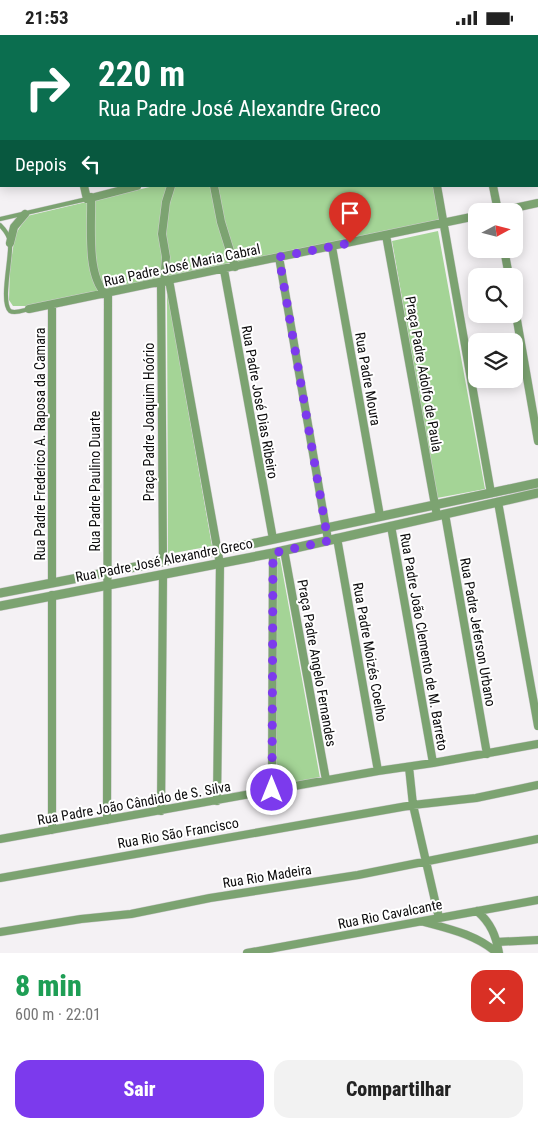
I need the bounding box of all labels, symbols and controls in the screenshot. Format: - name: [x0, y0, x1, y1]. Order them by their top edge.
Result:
- text: 21:53: [25, 6, 69, 29]
- text: 220 m: [98, 54, 185, 95]
- icon: right: [15, 55, 80, 120]
- text: Rua Padre José Alexandre Greco: [98, 96, 381, 121]
- icon: left: [77, 150, 105, 178]
- text: Depois: [15, 153, 67, 176]
- pin: [329, 192, 371, 243]
- icon: arrive: [336, 199, 364, 227]
- north arrow: [468, 203, 522, 257]
- map controls: [468, 203, 523, 388]
- street label: Rua Padre José Maria Cabral: [102, 241, 262, 289]
- button: search: [468, 268, 523, 323]
- street label: Praça Padre Adolfo de Paula: [402, 295, 446, 453]
- street label: Rua Padre José Dias Ribeiro: [239, 324, 281, 480]
- street label: Rua Padre Frederico A. Raposa da Camara: [32, 327, 48, 561]
- street label: Rua Padre Moura: [352, 331, 384, 427]
- button: layers: [468, 333, 523, 388]
- street label: Praça Padre Joaquim Hoório: [141, 343, 157, 501]
- street label: Rua Padre Paulino Duarte: [87, 410, 103, 551]
- street label: Rua Padre João Clemento de M. Barreto: [397, 532, 451, 752]
- street label: Rua Padre José Alexandre Greco: [74, 535, 254, 585]
- street label: Rua Padre Jeferson Urbano: [457, 556, 499, 708]
- street label: Praça Padre Angelo Fernandes: [294, 578, 340, 748]
- street label: Rua Padre Moizés Coelho: [350, 581, 390, 723]
- position arrow: [245, 763, 297, 815]
- street label: Rua Padre João Cândido de S. Silva: [36, 778, 232, 828]
- street label: Rua Rio São Francisco: [116, 814, 240, 852]
- street label: Rua Rio Madeira: [221, 861, 313, 891]
- street label: Rua Rio Cavalcante: [336, 896, 444, 932]
- text: 8 min: [15, 968, 82, 1003]
- button: close: [471, 970, 523, 1022]
- text: 600 m · 22:01: [15, 1005, 101, 1024]
- button: Sair: [15, 1060, 264, 1118]
- button: Compartilhar: [274, 1060, 523, 1118]

